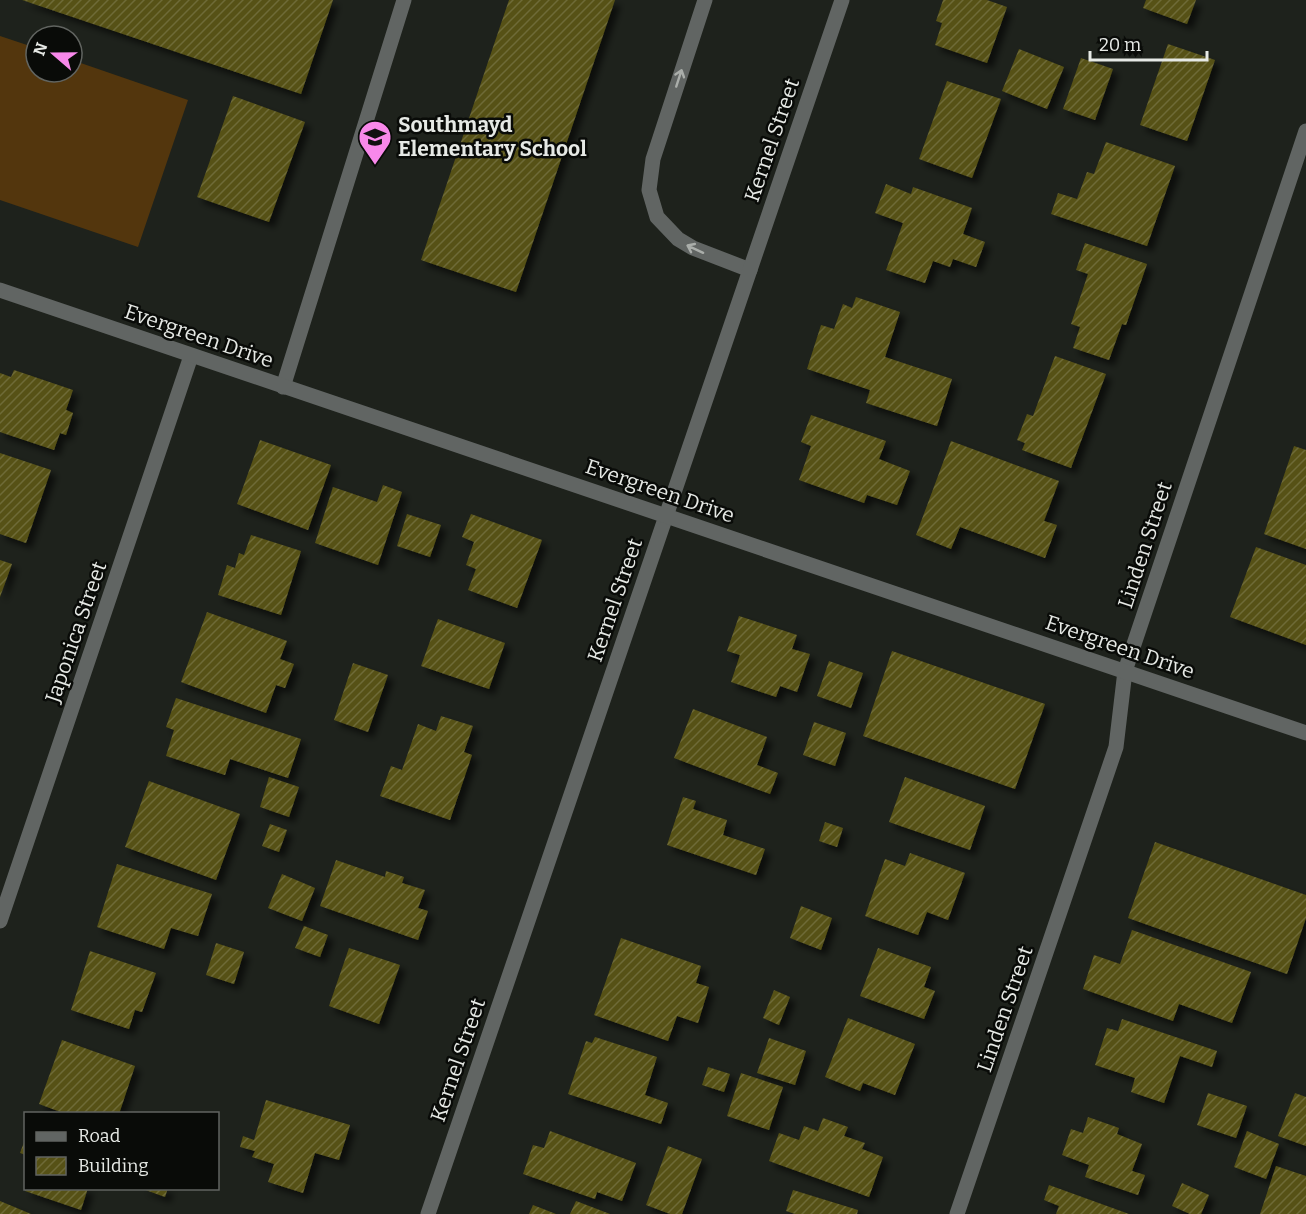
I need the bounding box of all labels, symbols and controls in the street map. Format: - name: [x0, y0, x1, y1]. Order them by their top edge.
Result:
- north arrow: [24, 24, 84, 84]
- scale bar: [1090, 24, 1207, 62]
- text: 20 m: [1099, 34, 1141, 56]
- text: N: [29, 40, 51, 58]
- one-way arrow: [675, 69, 686, 88]
- street label: Kernel Street: [739, 75, 805, 205]
- place label: Southmayd Elementary School: [398, 112, 587, 162]
- school or university icon: Southmayd Elementary School: [357, 119, 393, 166]
- one-way arrow: [687, 242, 705, 254]
- street label: Evergreen Drive: [121, 298, 277, 374]
- street label: Evergreen Drive: [582, 453, 738, 529]
- street label: Linden Street: [1112, 478, 1178, 612]
- street label: Kernel Street: [582, 535, 648, 665]
- street label: Japonica Street: [39, 558, 112, 707]
- street label: Evergreen Drive: [1042, 609, 1198, 685]
- street label: Linden Street: [971, 942, 1039, 1075]
- street label: Kernel Street: [425, 995, 491, 1125]
- legend: [24, 1112, 219, 1190]
- text: Road: [78, 1125, 121, 1147]
- text: Building: [78, 1155, 149, 1177]

